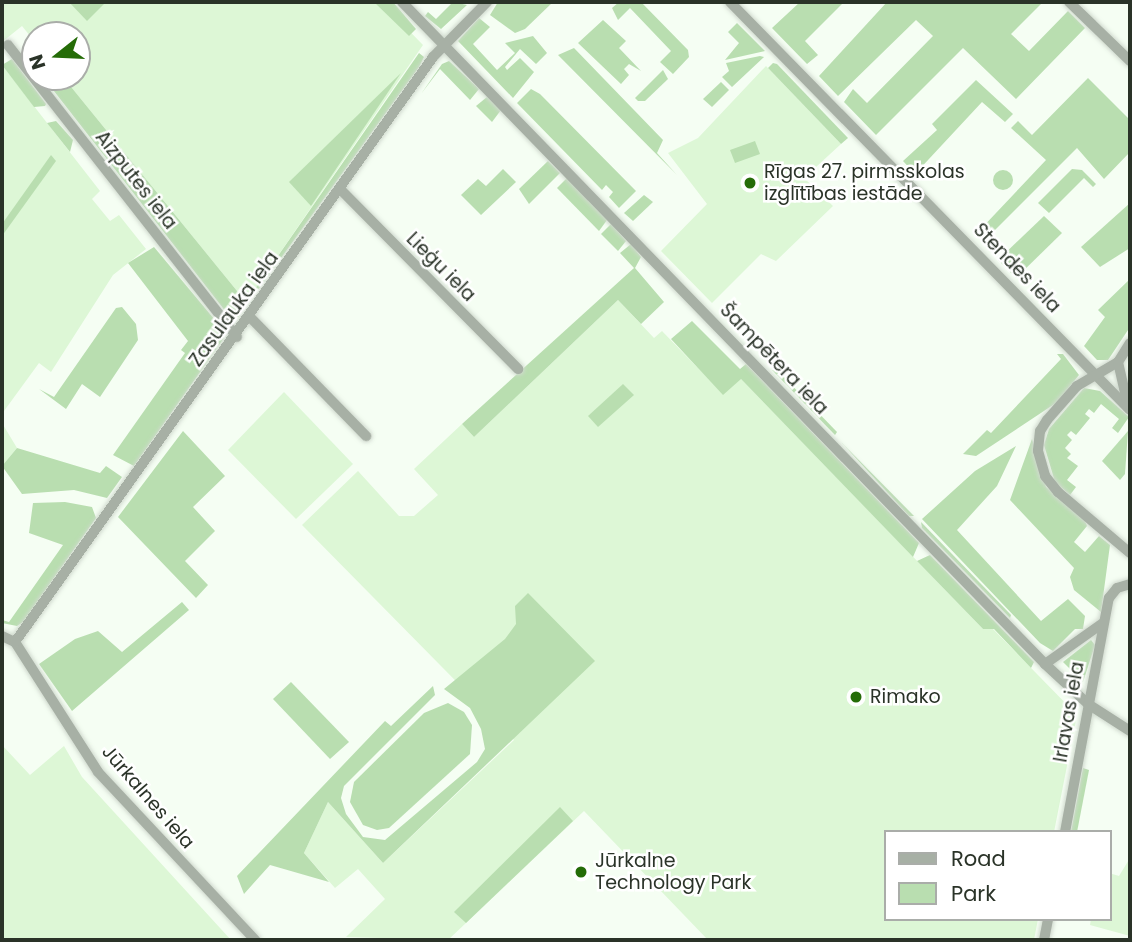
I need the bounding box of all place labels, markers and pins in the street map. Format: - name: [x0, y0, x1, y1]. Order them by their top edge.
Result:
- place label: Rīgas 27. pirmsskolas izglītības iestāde: [764, 161, 965, 205]
- marker: Rīgas 27. pirmsskolas izglītības iestāde: [742, 175, 758, 191]
- place label: Rimako: [870, 686, 941, 708]
- marker: Rimako: [848, 689, 864, 705]
- place label: Jūrkalne Technology Park: [595, 850, 751, 894]
- marker: Jūrkalne Technology Park: [573, 864, 589, 880]

